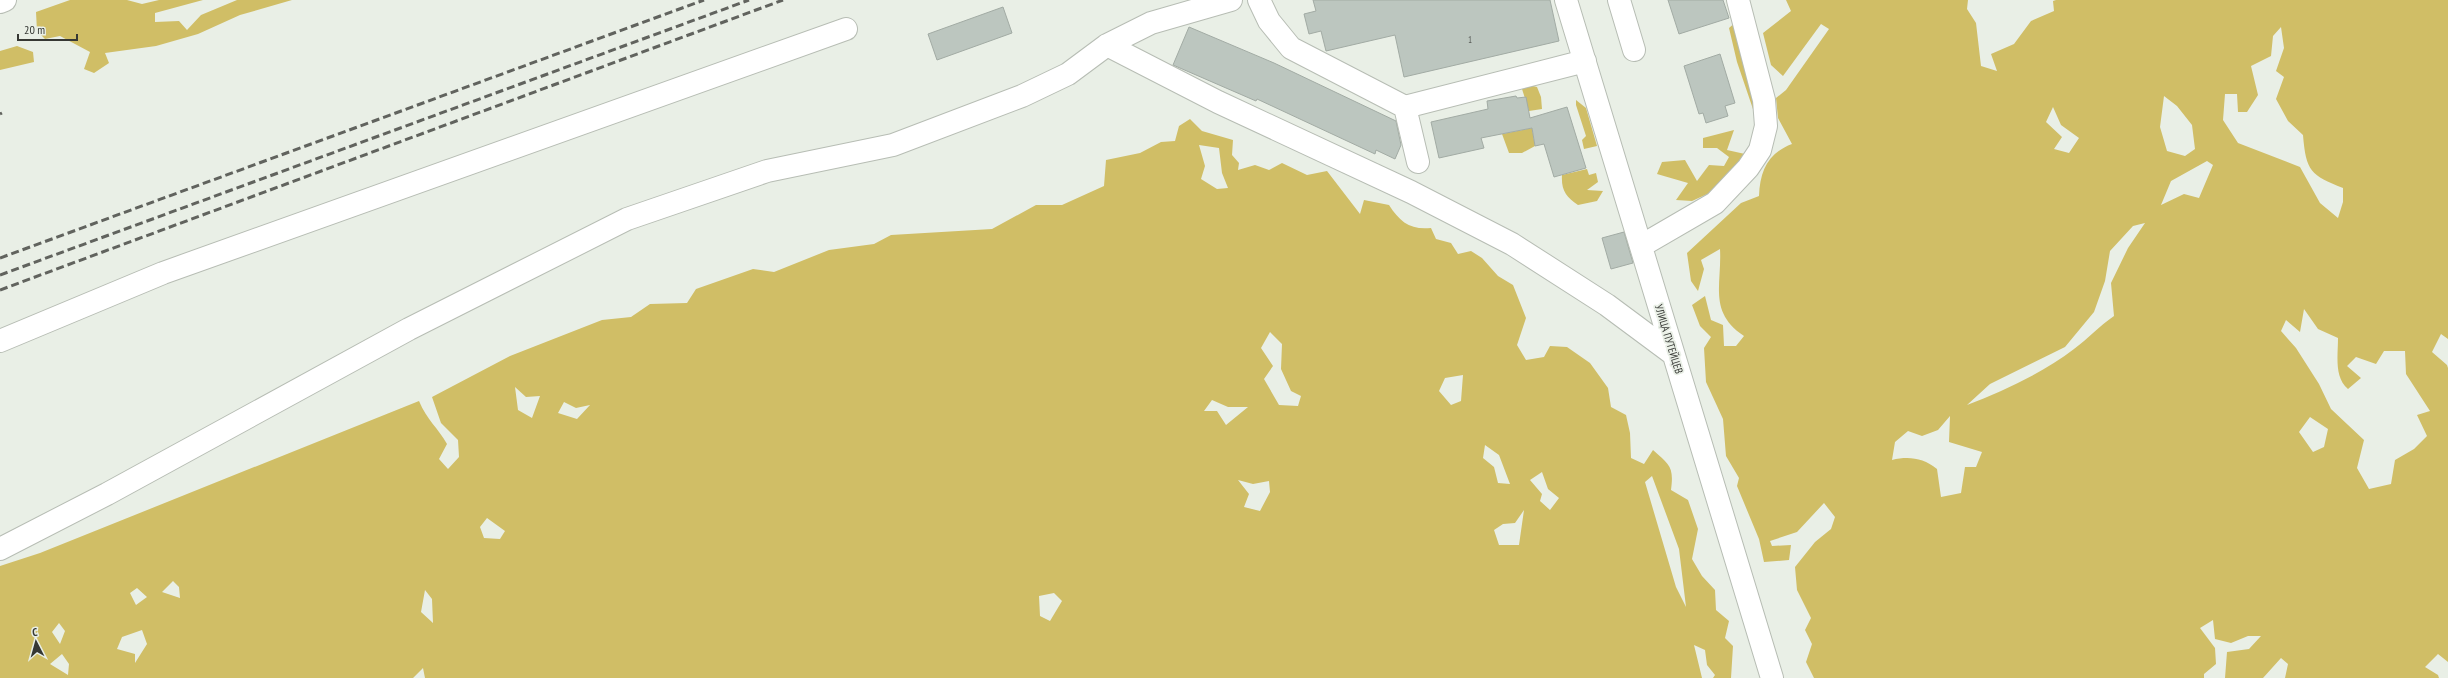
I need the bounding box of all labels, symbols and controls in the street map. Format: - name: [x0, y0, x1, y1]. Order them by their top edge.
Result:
- scale bar: [18, 16, 77, 42]
- text: 20 m: [24, 22, 45, 37]
- house number: 1: [1468, 34, 1472, 45]
- street label: УЛИЦА ПУТЕЙЦЕВ: [1652, 303, 1686, 375]
- north arrow: [16, 622, 56, 662]
- text: С: [32, 625, 38, 639]

